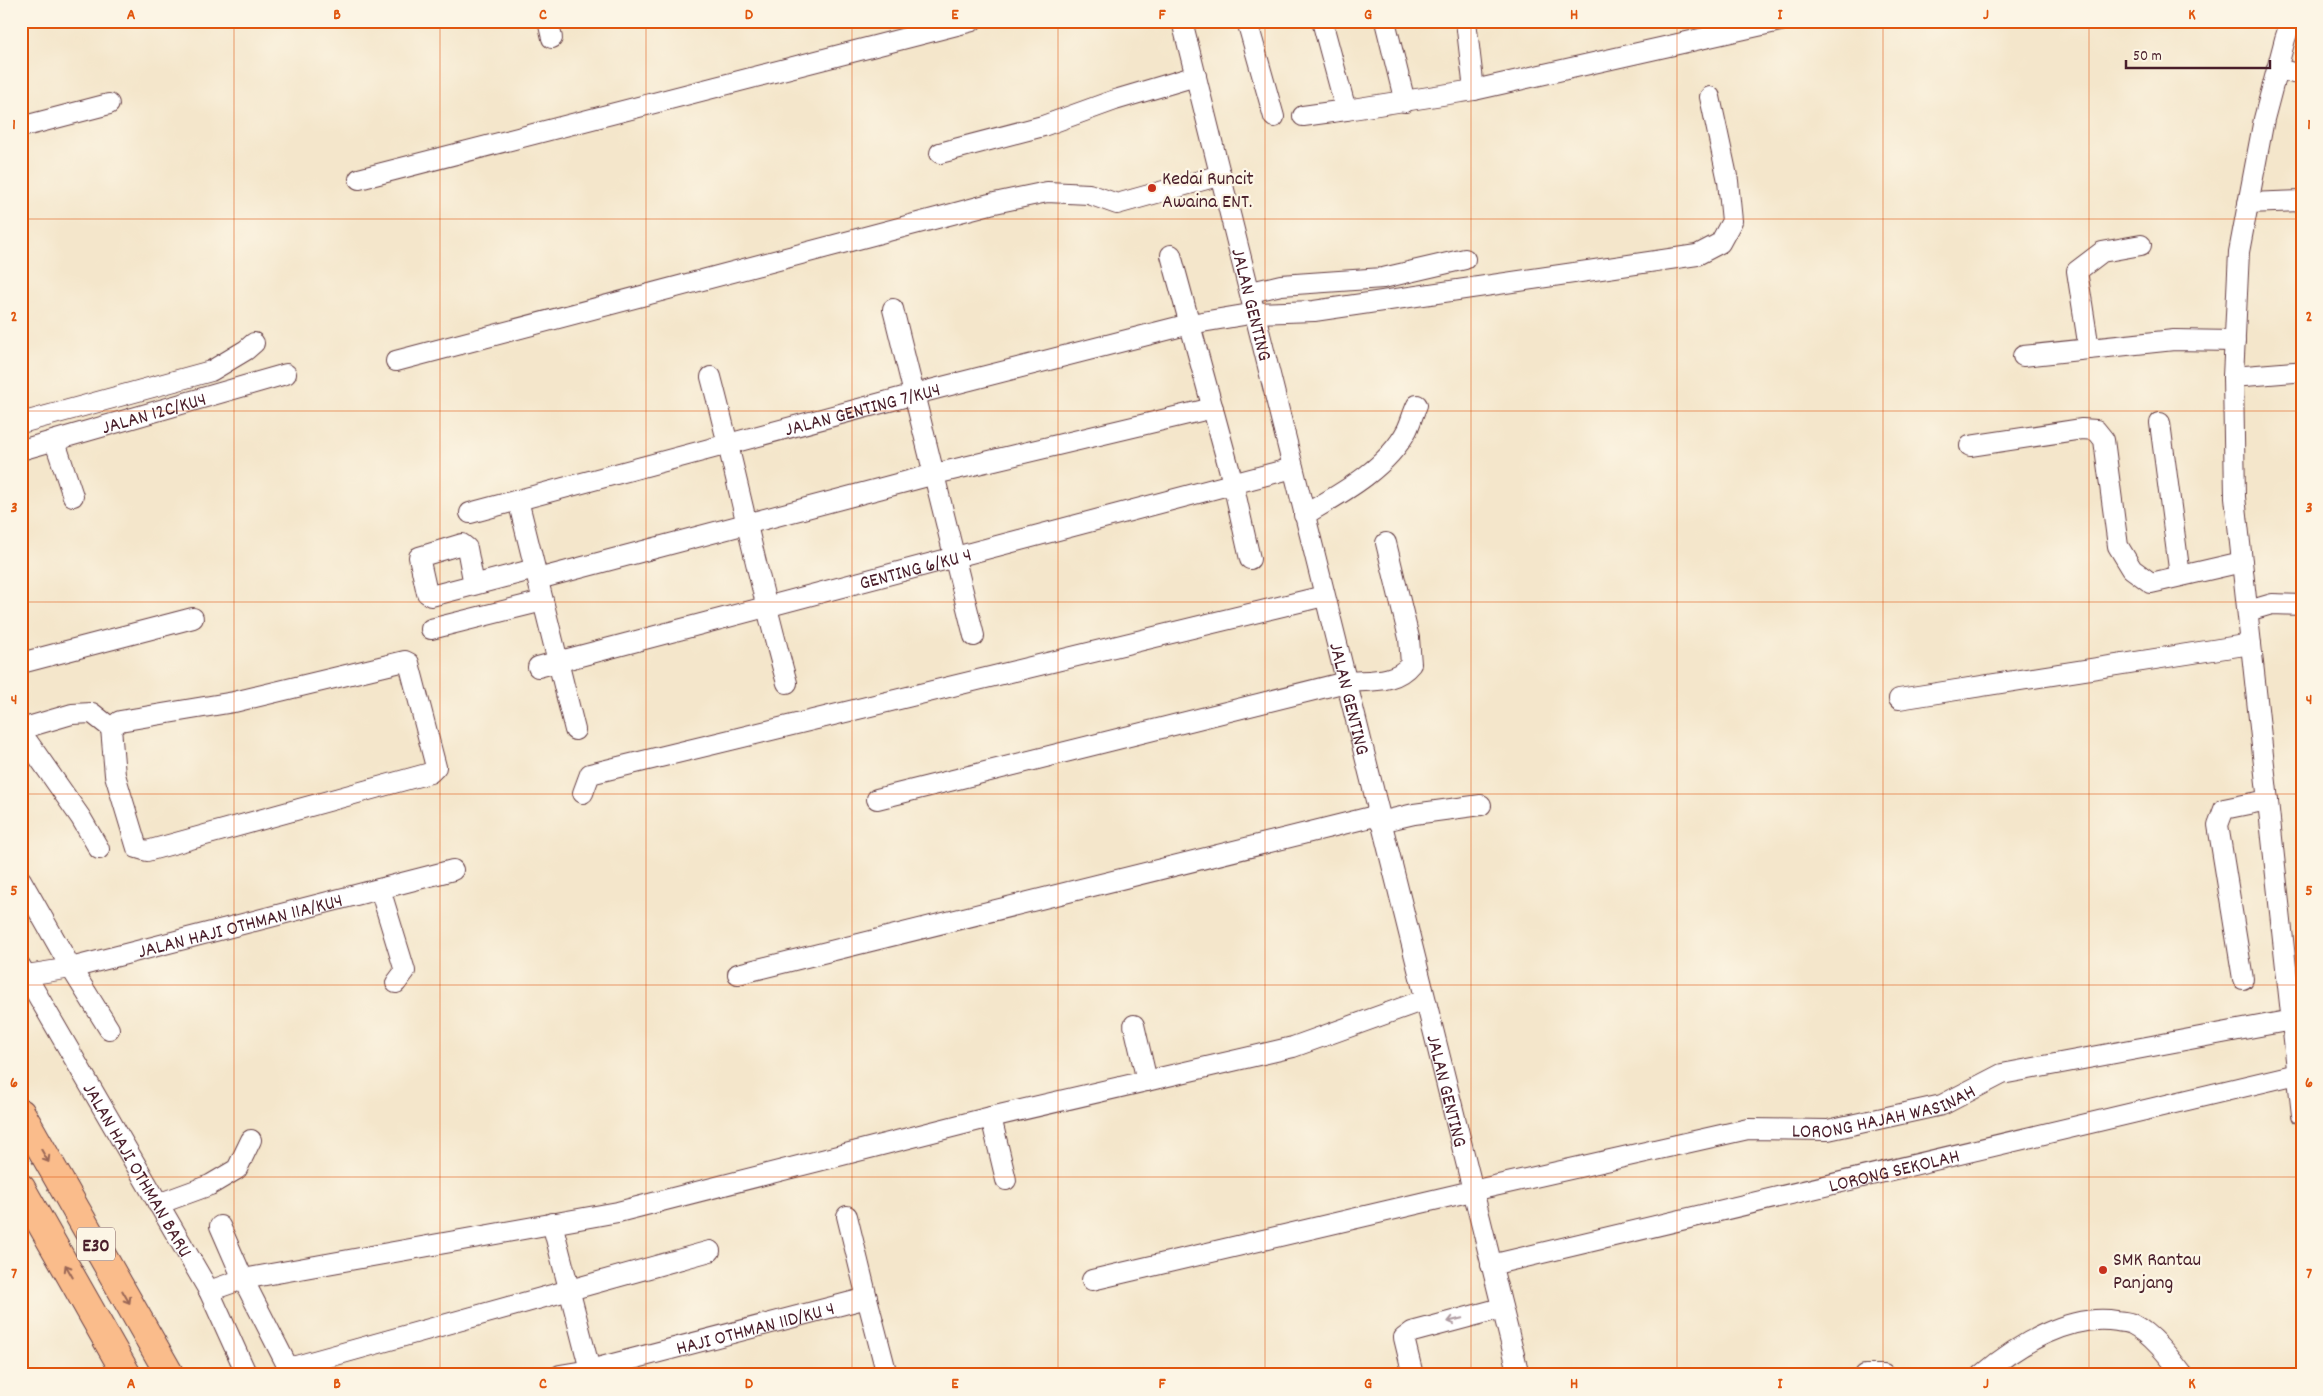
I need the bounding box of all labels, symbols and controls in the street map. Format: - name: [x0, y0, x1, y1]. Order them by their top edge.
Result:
- text: A: [127, 4, 136, 27]
- text: B: [333, 4, 341, 27]
- text: C: [539, 4, 547, 27]
- text: D: [745, 4, 754, 27]
- text: E: [951, 4, 959, 27]
- text: F: [1158, 4, 1166, 27]
- text: G: [1364, 4, 1372, 27]
- text: H: [1570, 4, 1578, 27]
- text: I: [1778, 4, 1784, 27]
- text: J: [1983, 4, 1989, 27]
- text: K: [2188, 4, 2196, 27]
- scale bar: [2126, 38, 2269, 70]
- text: 50 m: [2133, 46, 2162, 68]
- text: 1: [12, 114, 16, 137]
- text: 1: [2307, 114, 2311, 137]
- place label: Kedai Runcit Awaina ENT.: [1162, 166, 1254, 217]
- marker: Kedai Runcit Awaina ENT.: [1146, 182, 1158, 194]
- street label: JALAN GENTING: [1222, 246, 1277, 364]
- text: 2: [11, 306, 18, 329]
- text: 2: [2306, 306, 2313, 329]
- street label: JALAN GENTING 7/KU4: [782, 377, 944, 445]
- street label: JALAN 12C/KU4: [99, 387, 210, 443]
- text: 3: [10, 497, 18, 520]
- text: 3: [2305, 497, 2313, 520]
- street label: GENTING 6/KU 4: [857, 542, 975, 599]
- street label: JALAN GENTING: [1320, 640, 1375, 758]
- text: 4: [11, 689, 17, 712]
- text: 4: [2306, 689, 2312, 712]
- text: 5: [10, 880, 18, 903]
- text: 5: [2305, 880, 2313, 903]
- street label: JALAN HAJI OTHMAN 11A/KU4: [135, 888, 346, 967]
- street label: JALAN GENTING: [1418, 1032, 1473, 1150]
- text: 6: [10, 1072, 18, 1095]
- text: 6: [2305, 1072, 2313, 1095]
- street label: JALAN HAJI OTHMAN BARU: [74, 1078, 198, 1263]
- street label: LORONG HAJAH WASINAH: [1792, 1079, 1981, 1147]
- street label: LORONG SEKOLAH: [1826, 1143, 1963, 1201]
- one-way arrow: [41, 1148, 51, 1162]
- road number: E30: [77, 1228, 115, 1260]
- place label: SMK Rantau Panjang: [2113, 1247, 2201, 1298]
- text: 7: [11, 1263, 17, 1286]
- text: 7: [2306, 1263, 2312, 1286]
- marker: SMK Rantau Panjang: [2097, 1264, 2109, 1276]
- one-way arrow: [63, 1265, 73, 1279]
- one-way arrow: [121, 1289, 131, 1303]
- street label: HAJI OTHMAN 11D/KU 4: [674, 1296, 838, 1364]
- one-way arrow: [1447, 1316, 1463, 1325]
- text: A: [127, 1373, 136, 1396]
- text: B: [333, 1373, 341, 1396]
- text: C: [539, 1373, 547, 1396]
- text: D: [745, 1373, 754, 1396]
- text: E: [951, 1373, 959, 1396]
- text: F: [1158, 1373, 1166, 1396]
- text: G: [1364, 1373, 1372, 1396]
- text: H: [1570, 1373, 1578, 1396]
- text: I: [1778, 1373, 1784, 1396]
- text: J: [1983, 1373, 1989, 1396]
- text: K: [2188, 1373, 2196, 1396]

